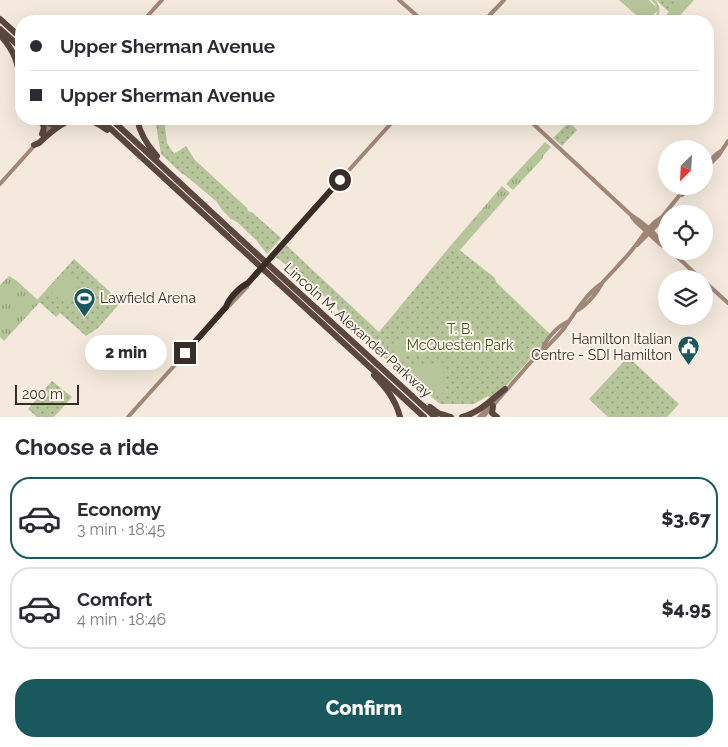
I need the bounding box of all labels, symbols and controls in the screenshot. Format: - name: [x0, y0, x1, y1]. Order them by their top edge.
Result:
- text: Upper Sherman Avenue: [60, 35, 275, 57]
- text: Upper Sherman Avenue: [60, 84, 275, 106]
- north arrow: [658, 140, 712, 195]
- map controls: [658, 140, 713, 325]
- route start: [329, 169, 351, 191]
- button: locate: [658, 205, 713, 260]
- street label: Lincoln M. Alexander Parkway: [281, 260, 435, 401]
- button: layers: [658, 270, 713, 325]
- sports icon: Lawfield Arena: [72, 286, 96, 317]
- place label: Lawfield Arena: [100, 290, 196, 306]
- park label: T. B. McQuesten Park: [407, 321, 514, 353]
- place label: Hamilton Italian Centre - SDI Hamilton: [531, 331, 672, 363]
- public building icon: Hamilton Italian Centre - SDI Hamilton: [676, 335, 700, 366]
- callout: 2 min: [85, 336, 168, 370]
- route end: [174, 342, 196, 364]
- text: 2 min: [105, 343, 147, 362]
- scale bar: [15, 382, 79, 405]
- text: 200 m: [22, 386, 63, 402]
- text: Choose a ride: [15, 434, 159, 460]
- icon: car: [17, 496, 62, 541]
- text: Economy: [77, 498, 161, 520]
- text: $3.67: [661, 507, 711, 529]
- text: 3 min · 18:45: [77, 520, 165, 539]
- icon: car: [17, 586, 62, 631]
- text: Comfort: [77, 588, 152, 610]
- text: $4.95: [662, 597, 711, 619]
- text: 4 min · 18:46: [77, 610, 166, 629]
- button: Confirm: [15, 679, 713, 737]

